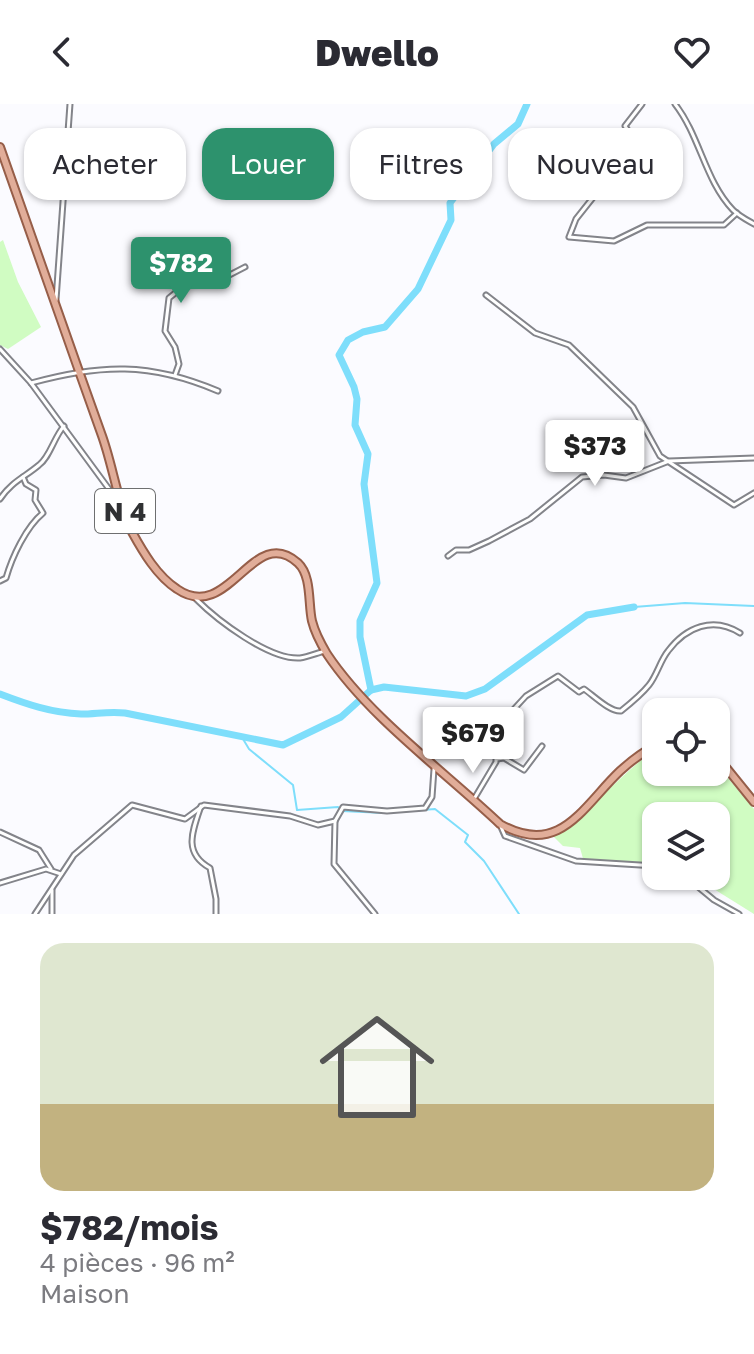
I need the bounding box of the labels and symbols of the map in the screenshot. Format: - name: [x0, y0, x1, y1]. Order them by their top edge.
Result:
- pin: $782: [134, 237, 228, 305]
- pin: $373: [548, 420, 642, 488]
- road number: N 4: [95, 489, 155, 533]
- pin: $679: [426, 707, 520, 775]

